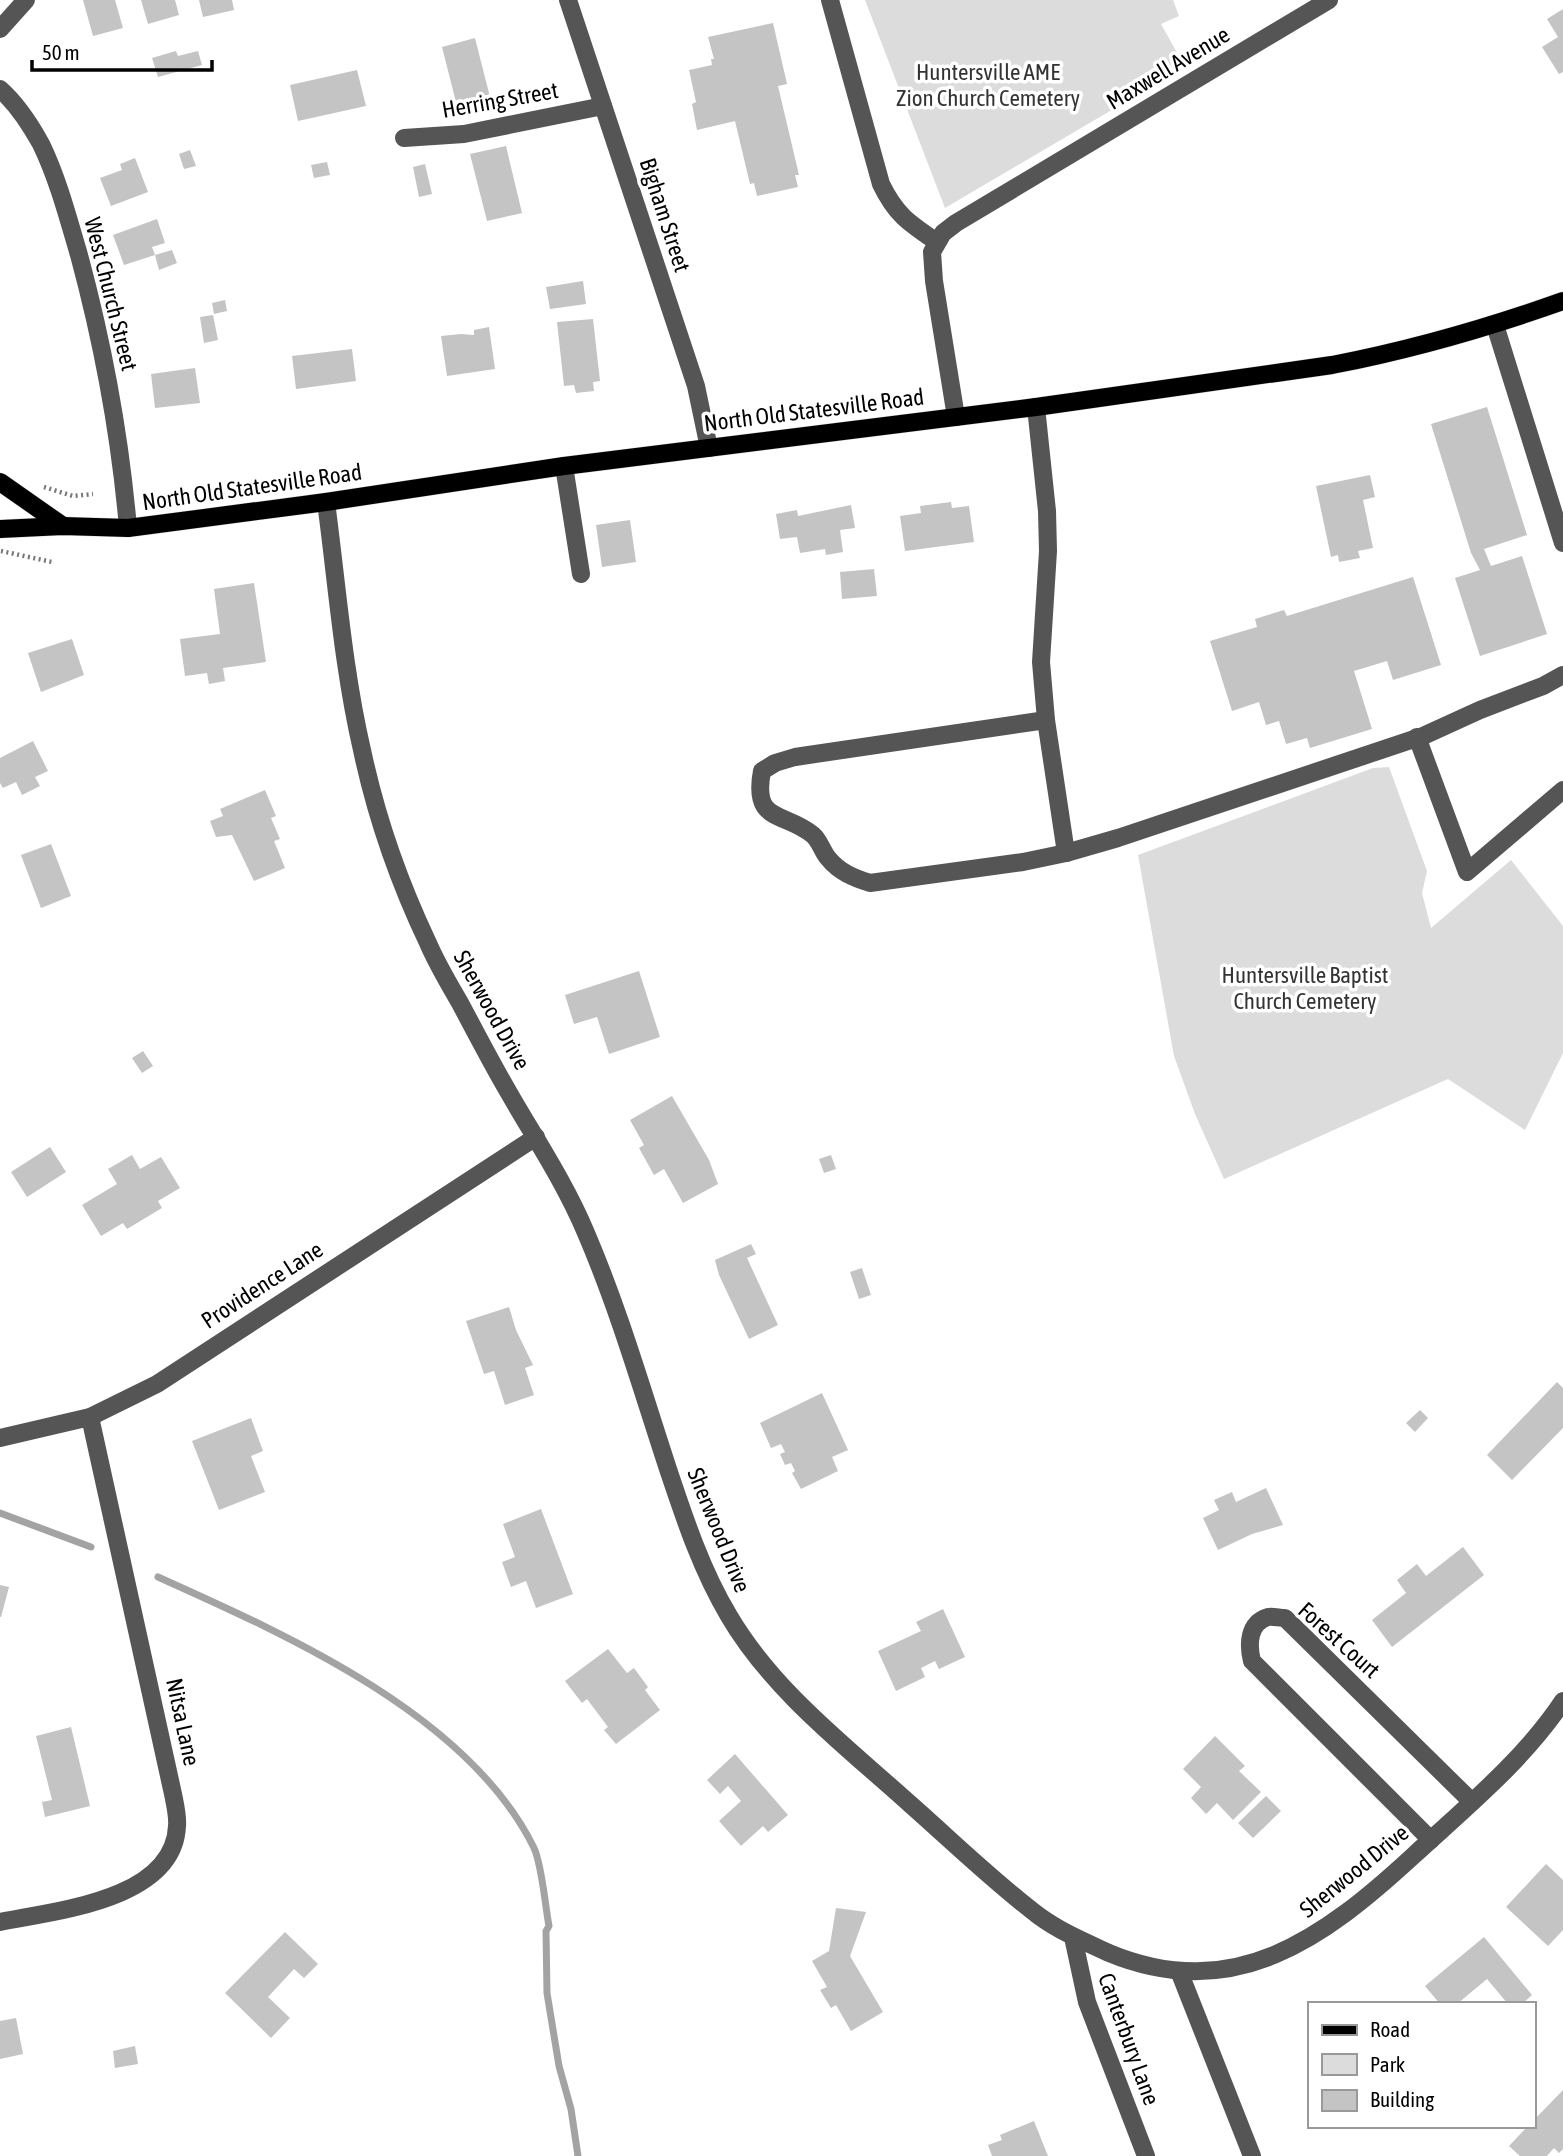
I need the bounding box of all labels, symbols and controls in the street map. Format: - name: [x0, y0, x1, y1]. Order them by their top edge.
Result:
- street label: Maxwell Avenue: [1102, 21, 1234, 115]
- scale bar: [32, 28, 212, 72]
- text: 50 m: [42, 40, 80, 64]
- park label: Huntersville AME Zion Church Cemetery: [896, 59, 1080, 111]
- street label: Herring Street: [440, 77, 560, 123]
- street label: Bigham Street: [634, 155, 696, 275]
- street label: West Church Street: [79, 215, 143, 373]
- street label: North Old Statesville Road: [703, 384, 925, 436]
- street label: North Old Statesville Road: [141, 459, 363, 515]
- street label: Sherwood Drive: [449, 946, 535, 1074]
- park label: Huntersville Baptist Church Cemetery: [1222, 962, 1388, 1014]
- street label: Providence Lane: [197, 1236, 327, 1334]
- street label: Sherwood Drive: [682, 1464, 756, 1596]
- street label: Forest Court: [1293, 1597, 1385, 1683]
- street label: Nitsa Lane: [161, 1676, 205, 1768]
- street label: Sherwood Drive: [1295, 1819, 1413, 1923]
- street label: Canterbury Lane: [1093, 1970, 1165, 2108]
- legend: [1308, 2002, 1535, 2128]
- text: Road: [1370, 2017, 1410, 2041]
- text: Park: [1370, 2052, 1405, 2076]
- text: Building: [1370, 2087, 1434, 2111]

